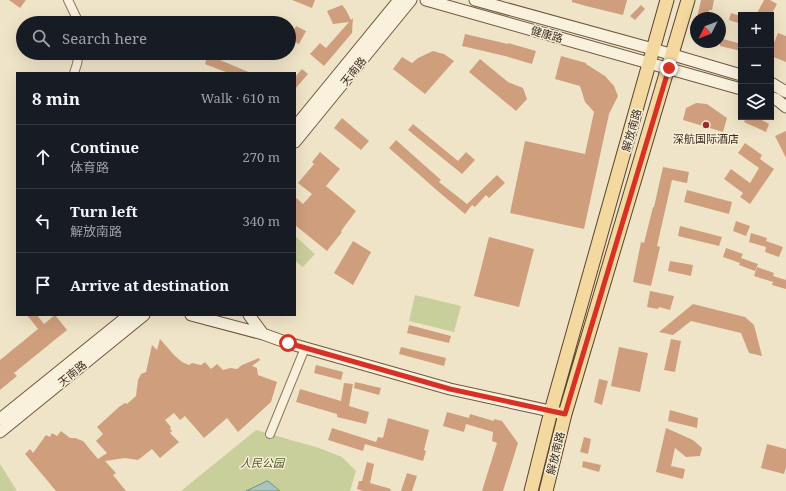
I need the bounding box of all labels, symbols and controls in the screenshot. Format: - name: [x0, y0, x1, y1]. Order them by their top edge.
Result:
- north arrow: [690, 12, 726, 48]
- map controls: [738, 12, 774, 120]
- button: +: [738, 12, 774, 48]
- search box: [16, 16, 296, 60]
- street label: 健康路: [529, 22, 565, 46]
- icon: search: [30, 27, 52, 49]
- text: Search here: [62, 28, 147, 48]
- button: −: [738, 48, 774, 84]
- street label: 天南路: [337, 53, 369, 89]
- route end: [660, 59, 678, 77]
- button: layers: [738, 84, 774, 120]
- text: 8 min: [32, 87, 80, 110]
- text: Walk · 610 m: [201, 89, 280, 107]
- street label: 解放南路: [618, 107, 644, 153]
- marker: 深航国际酒店: [701, 120, 711, 130]
- place label: 深航国际酒店: [673, 131, 739, 146]
- text: Continue: [70, 137, 139, 157]
- icon: ahead: [32, 146, 54, 168]
- text: 270 m: [243, 148, 280, 166]
- text: 体育路: [70, 158, 109, 176]
- text: Turn left: [70, 201, 138, 221]
- icon: left: [32, 210, 54, 232]
- text: 340 m: [243, 212, 280, 230]
- text: 解放南路: [70, 222, 122, 240]
- icon: arrive: [32, 274, 54, 296]
- text: Arrive at destination: [70, 275, 229, 295]
- route start: [279, 334, 297, 352]
- street label: 天南路: [54, 357, 90, 389]
- street label: 解放南路: [542, 430, 568, 476]
- park label: 人民公园: [240, 455, 286, 470]

